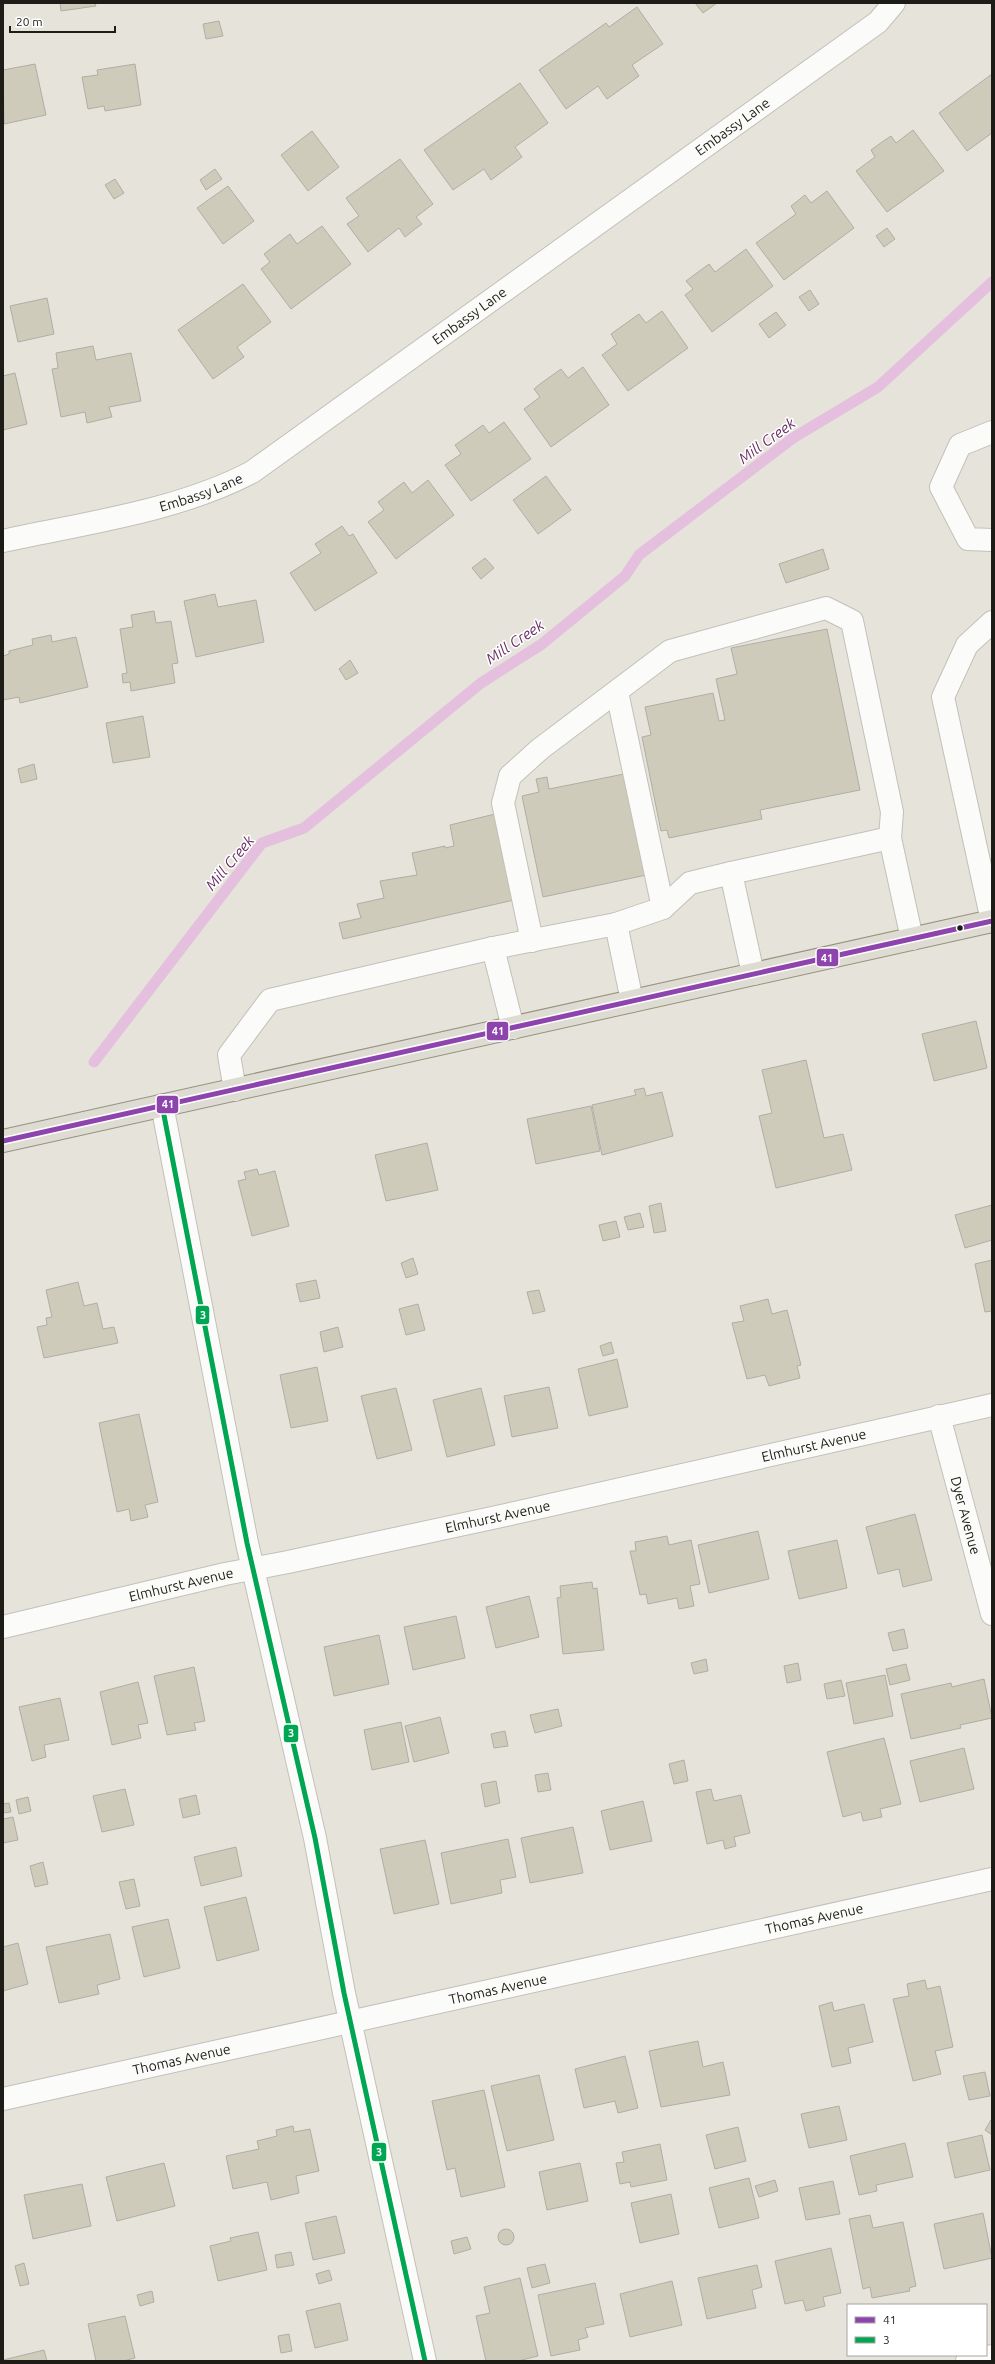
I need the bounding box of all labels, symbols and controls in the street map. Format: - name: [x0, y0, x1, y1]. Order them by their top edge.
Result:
- scale bar: [10, 8, 115, 34]
- text: 20 m: [16, 15, 43, 28]
- street label: Embassy Lane: [692, 95, 773, 159]
- street label: Embassy Lane: [429, 284, 510, 348]
- water label: Mill Creek: [735, 414, 799, 467]
- street label: Embassy Lane: [157, 470, 245, 515]
- water label: Mill Creek: [482, 616, 547, 667]
- water label: Mill Creek: [202, 832, 258, 894]
- unlabelled marker: [955, 923, 965, 933]
- line badge: 41: [816, 948, 839, 967]
- text: 41: [821, 952, 833, 964]
- line badge: 41: [486, 1021, 509, 1041]
- text: 41: [492, 1025, 504, 1037]
- line badge: 41: [156, 1095, 179, 1114]
- text: 41: [162, 1098, 174, 1110]
- line badge: 3: [195, 1305, 210, 1325]
- text: 3: [200, 1309, 206, 1321]
- street label: Elmhurst Avenue: [760, 1426, 868, 1465]
- street label: Dyer Avenue: [948, 1475, 984, 1556]
- street label: Elmhurst Avenue: [444, 1497, 552, 1536]
- street label: Elmhurst Avenue: [127, 1565, 235, 1605]
- line badge: 3: [283, 1724, 299, 1743]
- text: 3: [288, 1727, 294, 1739]
- street label: Thomas Avenue: [764, 1900, 865, 1937]
- street label: Thomas Avenue: [447, 1970, 548, 2008]
- street label: Thomas Avenue: [131, 2041, 232, 2078]
- line badge: 3: [371, 2142, 387, 2162]
- text: 3: [376, 2146, 382, 2158]
- legend: [847, 2304, 987, 2356]
- text: 41: [883, 2313, 897, 2326]
- text: 3: [883, 2333, 890, 2346]

